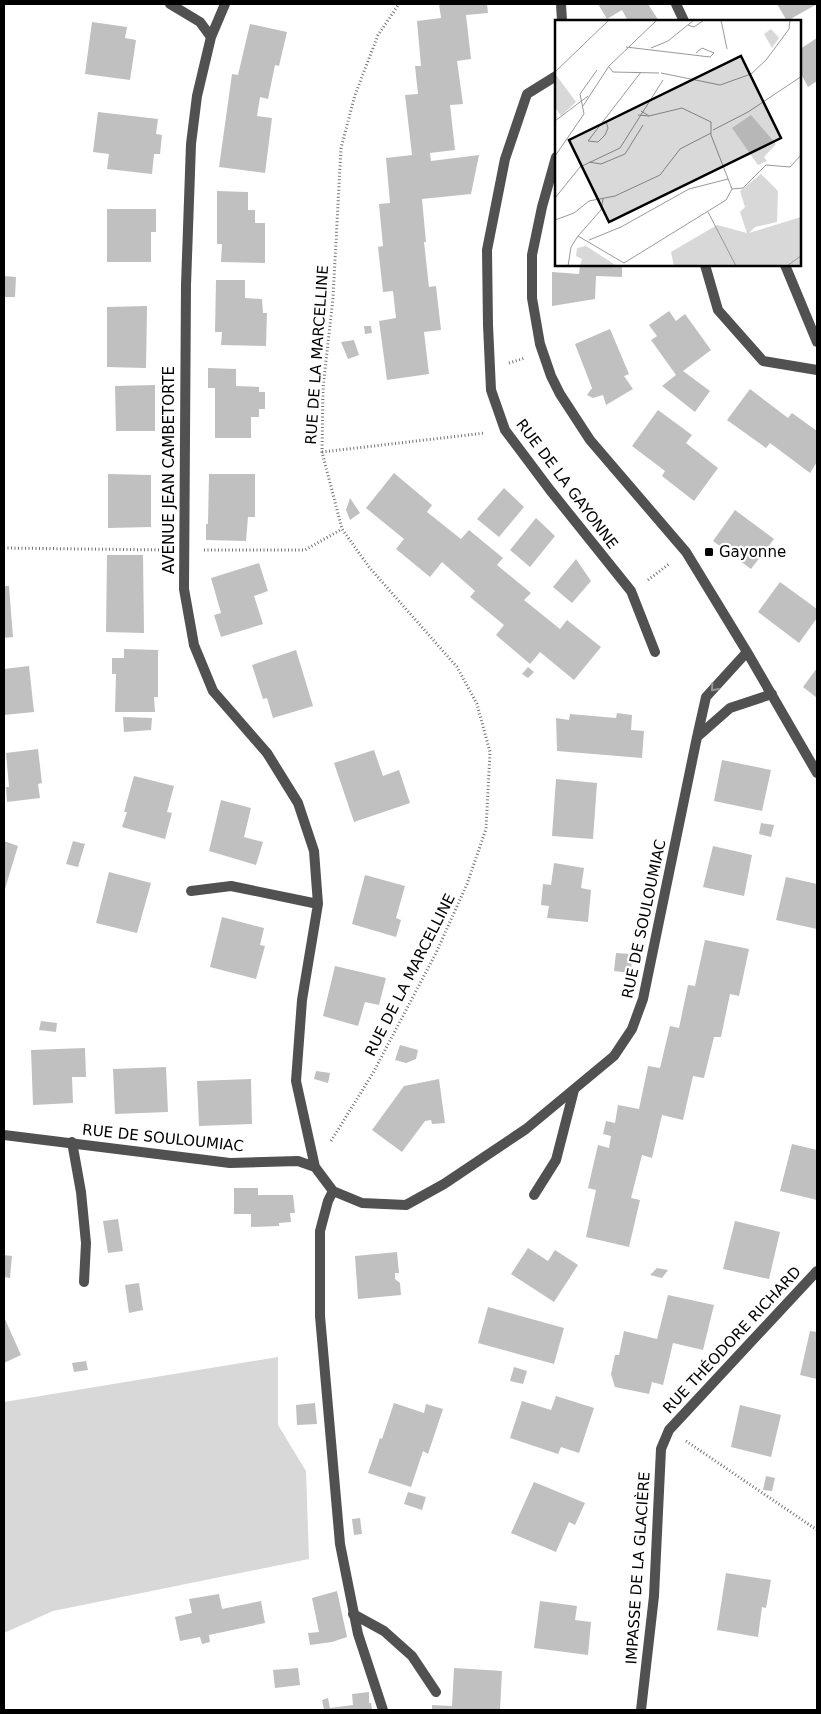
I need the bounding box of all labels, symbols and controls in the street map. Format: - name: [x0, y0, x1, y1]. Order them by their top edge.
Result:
- inset map: [555, 20, 801, 266]
- street label: RUE DE LA MARCELLINE: [302, 265, 332, 445]
- street label: AVENUE JEAN CAMBETORTE: [160, 366, 178, 574]
- street label: RUE DE LA GAYONNE: [512, 416, 622, 552]
- place label: Gayonne: [719, 543, 786, 561]
- marker: Gayonne: [703, 546, 715, 558]
- one-way arrow: [711, 683, 720, 692]
- street label: RUE DE SOULOUMIAC: [618, 838, 670, 1000]
- street label: RUE DE LA MARCELLINE: [361, 891, 459, 1059]
- street label: RUE DE SOULOUMIAC: [81, 1121, 245, 1155]
- street label: RUE THÉODORE RICHARD: [658, 1262, 805, 1417]
- street label: IMPASSE DE LA GLACIÈRE: [621, 1471, 654, 1665]

